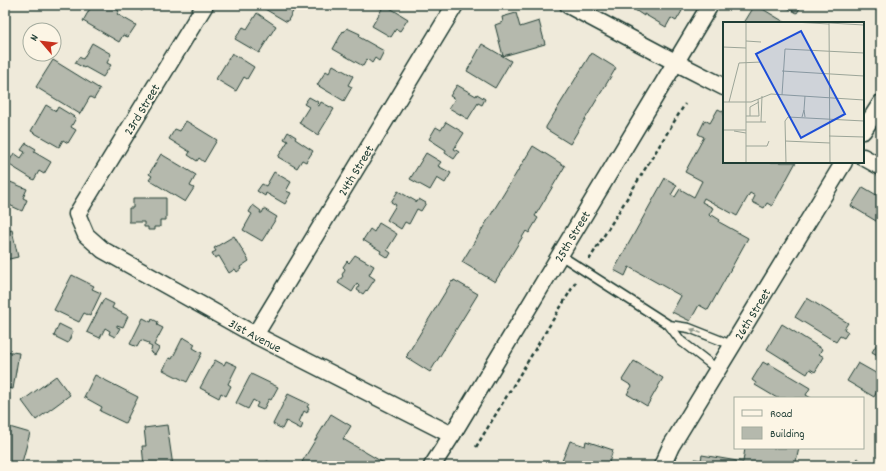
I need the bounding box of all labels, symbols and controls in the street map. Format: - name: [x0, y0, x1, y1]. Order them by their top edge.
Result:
- north arrow: [22, 22, 62, 62]
- inset map: [723, 22, 864, 163]
- text: N: [27, 32, 44, 44]
- street label: 23rd Street: [120, 81, 166, 140]
- street label: 24th Street: [334, 142, 380, 200]
- street label: 25th Street: [551, 208, 597, 267]
- street label: 26th Street: [731, 285, 777, 344]
- street label: 31st Avenue: [224, 315, 284, 359]
- one-way arrow: [689, 328, 701, 334]
- legend: [734, 397, 864, 449]
- text: Road: [770, 406, 792, 423]
- text: Building: [770, 426, 805, 443]

